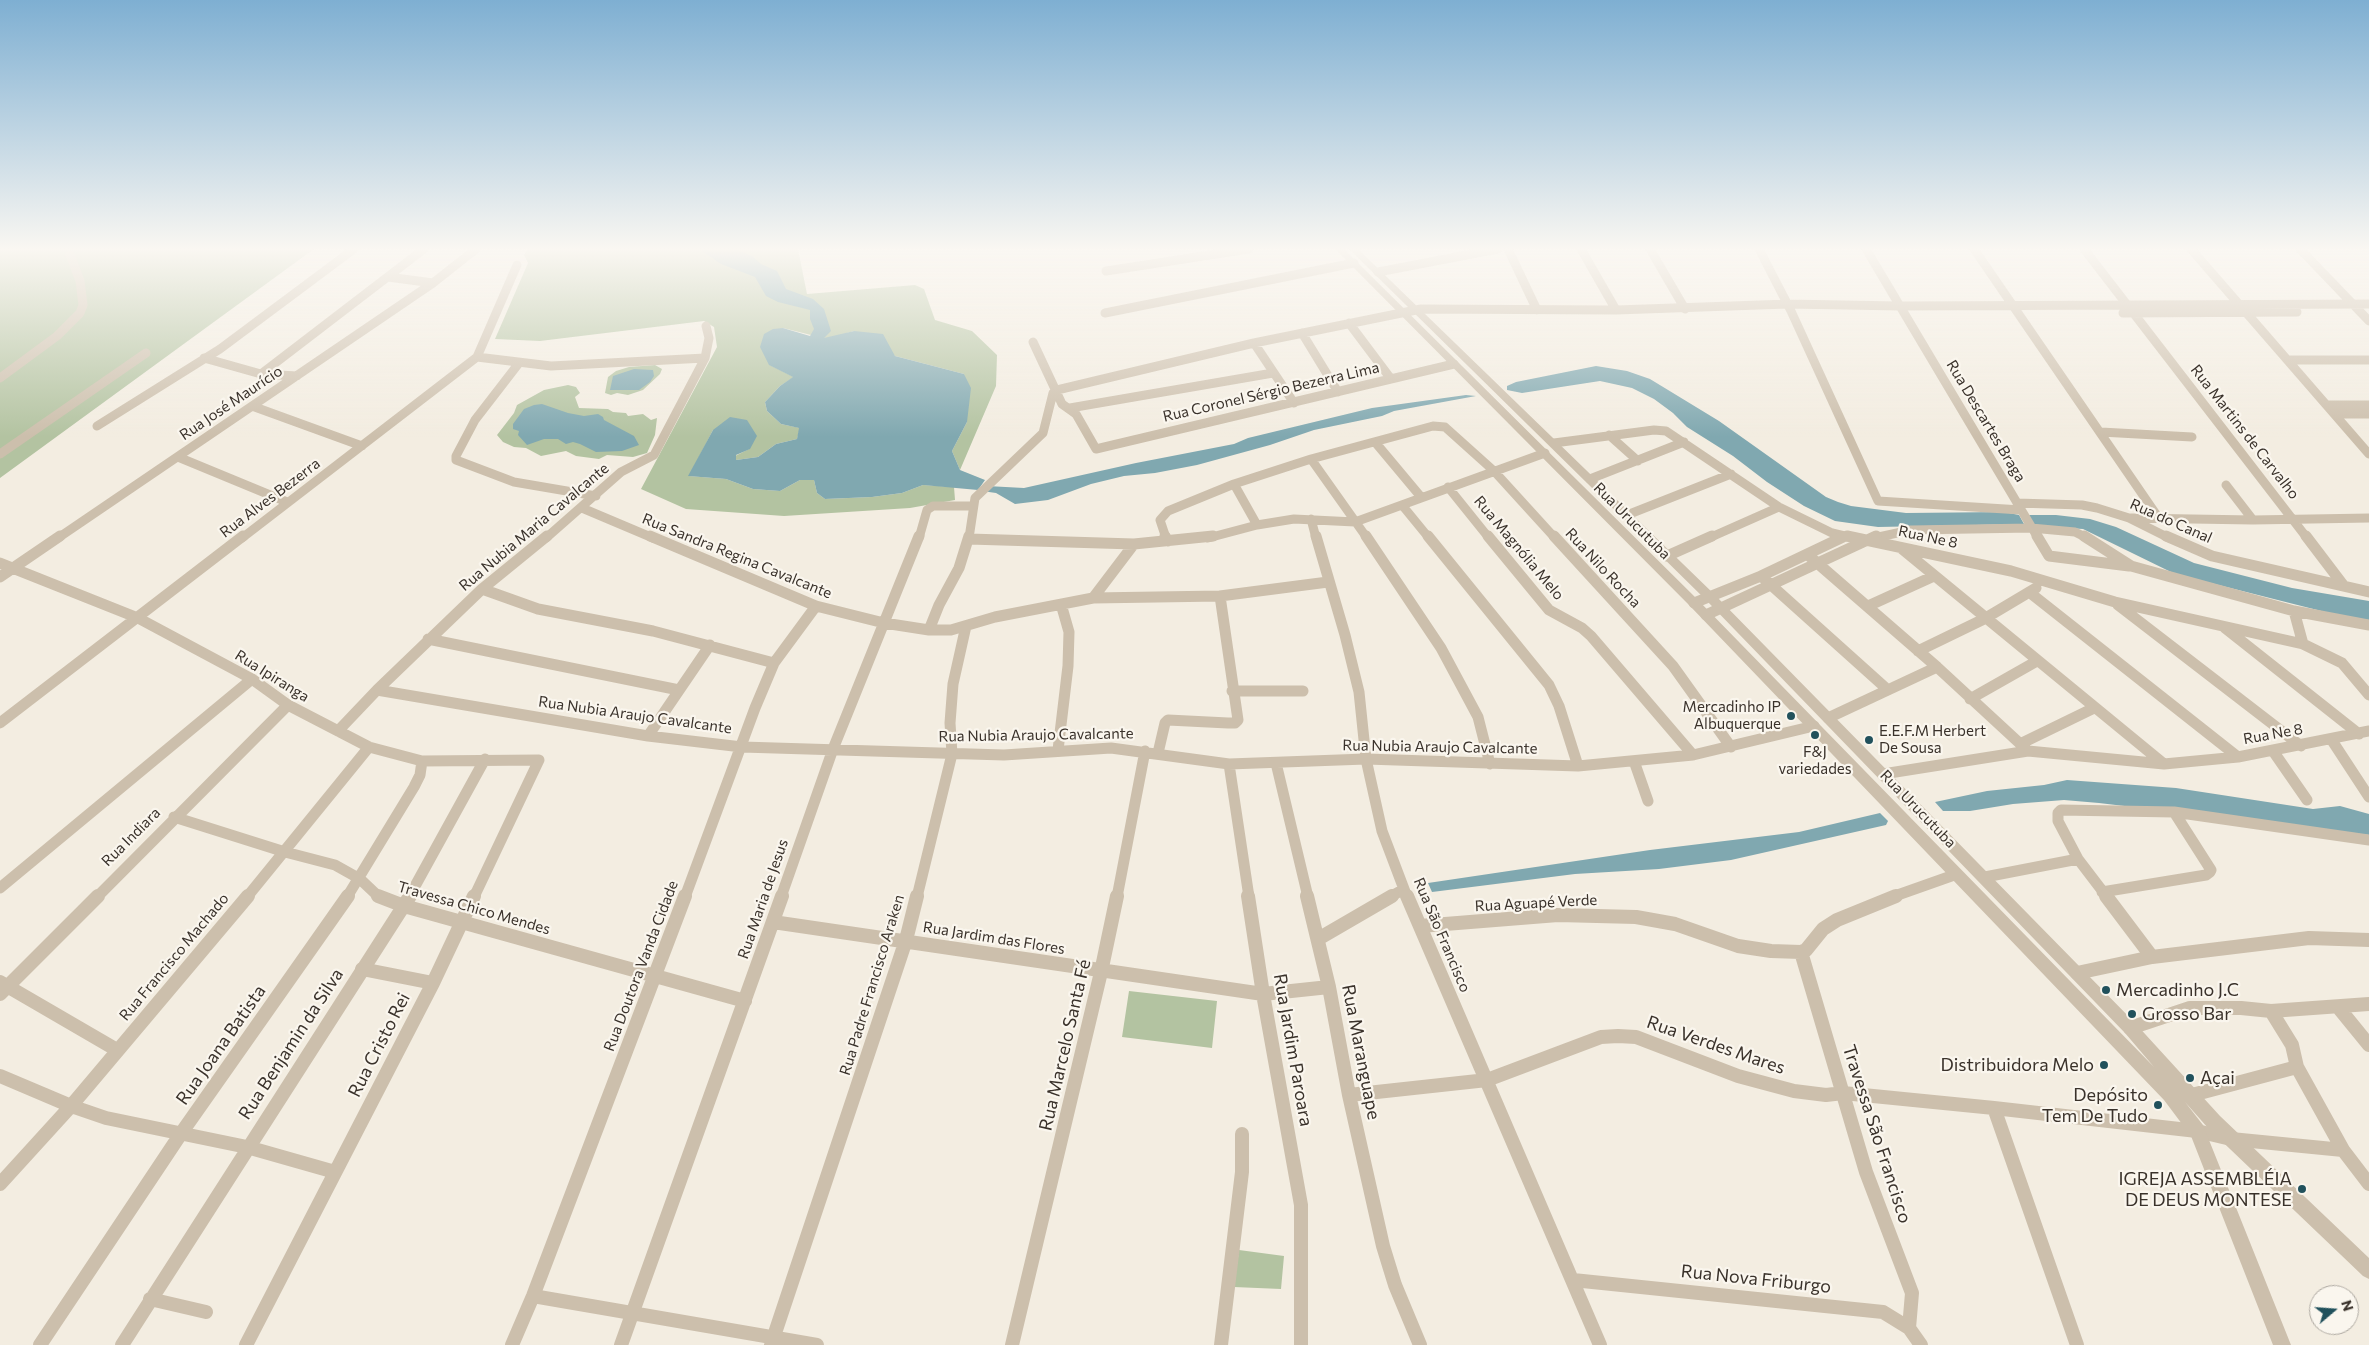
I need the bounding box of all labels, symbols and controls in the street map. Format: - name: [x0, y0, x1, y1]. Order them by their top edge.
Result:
- street label: Rua Descartes Braga: [1942, 357, 2030, 485]
- street label: Rua Coronel Sérgio Bezerra Lima: [1161, 358, 1381, 426]
- street label: Rua Martins de Carvalho: [2187, 361, 2303, 503]
- street label: Rua José Maurício: [176, 362, 286, 444]
- street label: Rua Alves Bezerra: [216, 454, 324, 542]
- street label: Rua Nubia Maria Cavalcante: [456, 459, 612, 595]
- street label: Rua Urucutuba: [1590, 479, 1674, 563]
- street label: Rua Magnólia Melo: [1470, 492, 1568, 604]
- street label: Rua do Canal: [2127, 495, 2215, 547]
- street label: Rua Sandra Regina Cavalcante: [639, 510, 835, 602]
- street label: Rua Ne 8: [1897, 522, 1959, 552]
- street label: Rua Nilo Rocha: [1562, 524, 1644, 612]
- street label: Rua Ipiranga: [232, 646, 312, 706]
- street label: Rua Nubia Araujo Cavalcante: [537, 693, 733, 737]
- place label: Mercadinho IP Albuquerque: [1683, 698, 1781, 733]
- marker: Mercadinho IP Albuquerque: [1785, 710, 1797, 722]
- street label: Rua Ne 8: [2242, 720, 2304, 748]
- place label: E.E.F.M Herbert De Sousa: [1879, 722, 1986, 757]
- street label: Rua Nubia Araujo Cavalcante: [938, 724, 1134, 746]
- marker: F&J variedades: [1809, 729, 1821, 741]
- marker: E.E.F.M Herbert De Sousa: [1863, 734, 1875, 746]
- street label: Rua Nubia Araujo Cavalcante: [1342, 736, 1538, 758]
- place label: F&J variedades: [1778, 743, 1852, 778]
- street label: Rua Urucutuba: [1876, 766, 1960, 852]
- street label: Rua Indiara: [98, 804, 164, 870]
- street label: Rua Maria de Jesus: [734, 837, 792, 961]
- street label: Rua São Francisco: [1410, 875, 1474, 995]
- street label: Travessa Chico Mendes: [396, 878, 552, 938]
- street label: Rua Doutora Vanda Cidade: [600, 878, 682, 1054]
- street label: Rua Francisco Machado: [115, 890, 233, 1024]
- street label: Rua Aguapé Verde: [1474, 891, 1598, 915]
- street label: Rua Padre Francisco Araken: [836, 893, 908, 1077]
- street label: Rua Jardim das Flores: [922, 918, 1066, 958]
- street label: Rua Marcelo Santa Fé: [1035, 957, 1095, 1133]
- street label: Rua Benjamin da Silva: [234, 964, 348, 1124]
- street label: Rua Jardim Paroara: [1269, 972, 1317, 1128]
- place label: Mercadinho J.C: [2116, 979, 2239, 1001]
- street label: Rua Joana Batista: [172, 981, 270, 1109]
- street label: Rua Maranguape: [1337, 982, 1385, 1122]
- marker: Mercadinho J.C: [2100, 984, 2112, 996]
- street label: Rua Cristo Rei: [343, 989, 415, 1101]
- place label: Grosso Bar: [2142, 1003, 2231, 1025]
- marker: Grosso Bar: [2126, 1008, 2138, 1020]
- street label: Rua Verdes Mares: [1644, 1011, 1788, 1079]
- street label: Travessa São Francisco: [1838, 1042, 1916, 1226]
- place label: Distribuidora Melo: [1940, 1054, 2094, 1076]
- marker: Distribuidora Melo: [2098, 1059, 2110, 1071]
- place label: Açai: [2200, 1067, 2235, 1089]
- marker: Açai: [2184, 1072, 2196, 1084]
- place label: Depósito Tem De Tudo: [2042, 1084, 2148, 1126]
- marker: Depósito Tem De Tudo: [2152, 1099, 2164, 1111]
- place label: IGREJA ASSEMBLÉIA DE DEUS MONTESE: [2118, 1168, 2292, 1210]
- marker: IGREJA ASSEMBLÉIA DE DEUS MONTESE: [2296, 1183, 2308, 1195]
- street label: Rua Nova Friburgo: [1680, 1260, 1832, 1298]
- north arrow: [2309, 1285, 2359, 1335]
- text: N: [2338, 1298, 2357, 1313]

